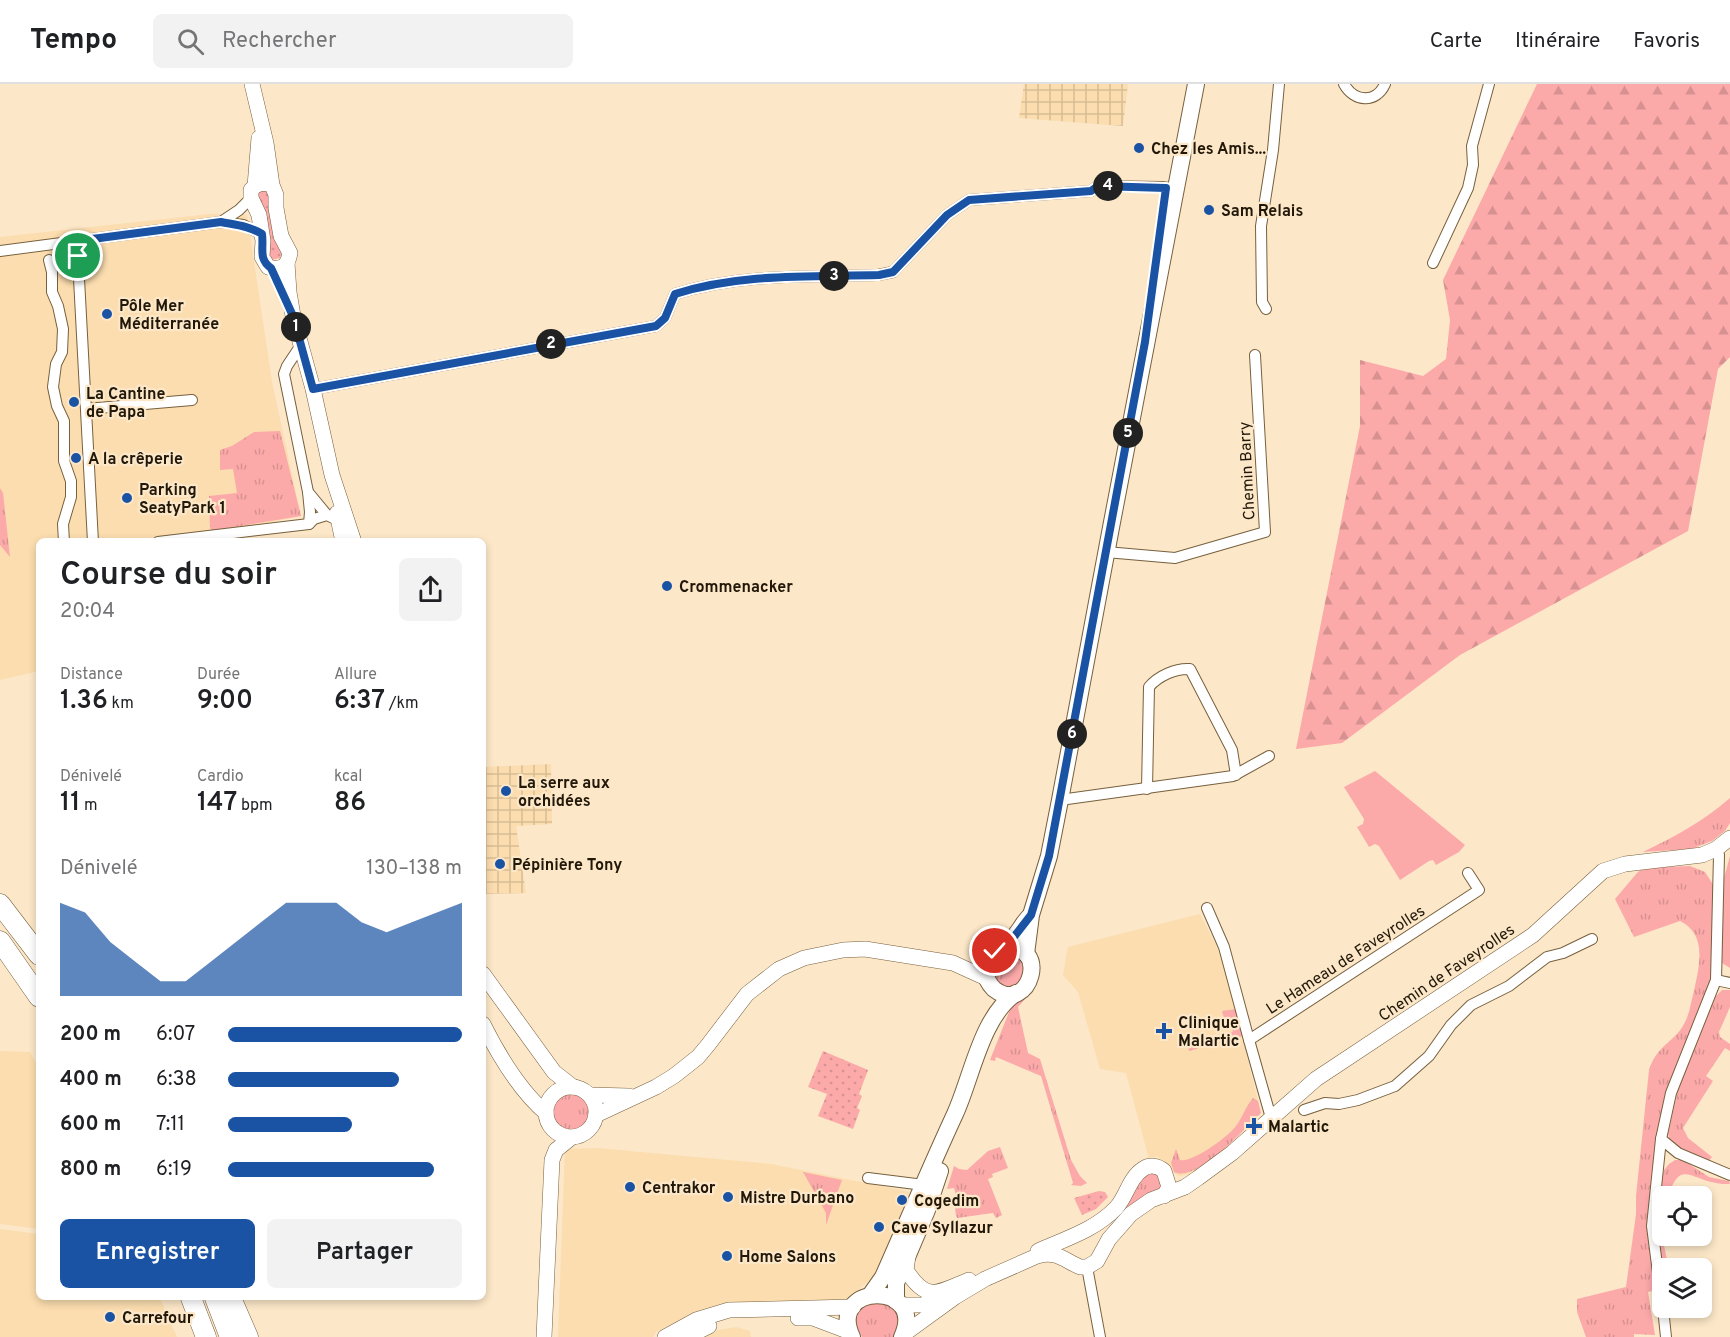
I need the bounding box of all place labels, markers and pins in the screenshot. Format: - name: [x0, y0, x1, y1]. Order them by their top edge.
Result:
- place label: Chez les Amis...: [1151, 140, 1266, 160]
- marker: Chez les Amis...: [1132, 141, 1146, 155]
- pin: 4: [1093, 171, 1123, 201]
- place label: Sam Relais: [1221, 202, 1303, 222]
- marker: Sam Relais: [1202, 203, 1216, 217]
- pin: [52, 230, 103, 281]
- pin: 3: [819, 261, 849, 291]
- place label: Pôle Mer Méditerranée: [119, 297, 219, 335]
- marker: Pôle Mer Méditerranée: [100, 307, 114, 321]
- pin: 1: [281, 312, 311, 342]
- pin: 2: [536, 329, 566, 359]
- place label: La Cantine de Papa: [86, 385, 165, 423]
- marker: La Cantine de Papa: [67, 395, 81, 409]
- pin: 5: [1113, 418, 1143, 448]
- place label: A la crêperie: [88, 450, 183, 470]
- marker: A la crêperie: [69, 451, 83, 465]
- place label: Parking SeatyPark 1: [139, 481, 226, 519]
- marker: Parking SeatyPark 1: [120, 491, 134, 505]
- place label: Crommenacker: [679, 578, 793, 598]
- marker: Crommenacker: [660, 579, 674, 593]
- pin: 6: [1057, 719, 1087, 749]
- place label: La serre aux orchidées: [518, 774, 610, 812]
- marker: La serre aux orchidées: [499, 784, 513, 798]
- place label: Pépinière Tony: [512, 856, 622, 876]
- marker: Pépinière Tony: [493, 857, 507, 871]
- pin: [969, 925, 1020, 976]
- place label: Clinique Malartic: [1178, 1014, 1239, 1052]
- marker: Clinique Malartic: [1155, 1022, 1173, 1040]
- marker: Malartic: [1245, 1117, 1263, 1135]
- place label: Malartic: [1268, 1118, 1329, 1138]
- place label: Centrakor: [642, 1179, 716, 1199]
- marker: Centrakor: [623, 1180, 637, 1194]
- place label: Mistre Durbano: [740, 1189, 854, 1209]
- marker: Mistre Durbano: [721, 1190, 735, 1204]
- place label: Cogedim: [914, 1192, 979, 1212]
- marker: Cogedim: [895, 1193, 909, 1207]
- place label: Cave Syllazur: [891, 1219, 993, 1239]
- marker: Cave Syllazur: [872, 1220, 886, 1234]
- place label: Home Salons: [739, 1248, 836, 1268]
- marker: Home Salons: [720, 1249, 734, 1263]
- place label: Carrefour: [122, 1309, 194, 1329]
- marker: Carrefour: [103, 1310, 117, 1324]

